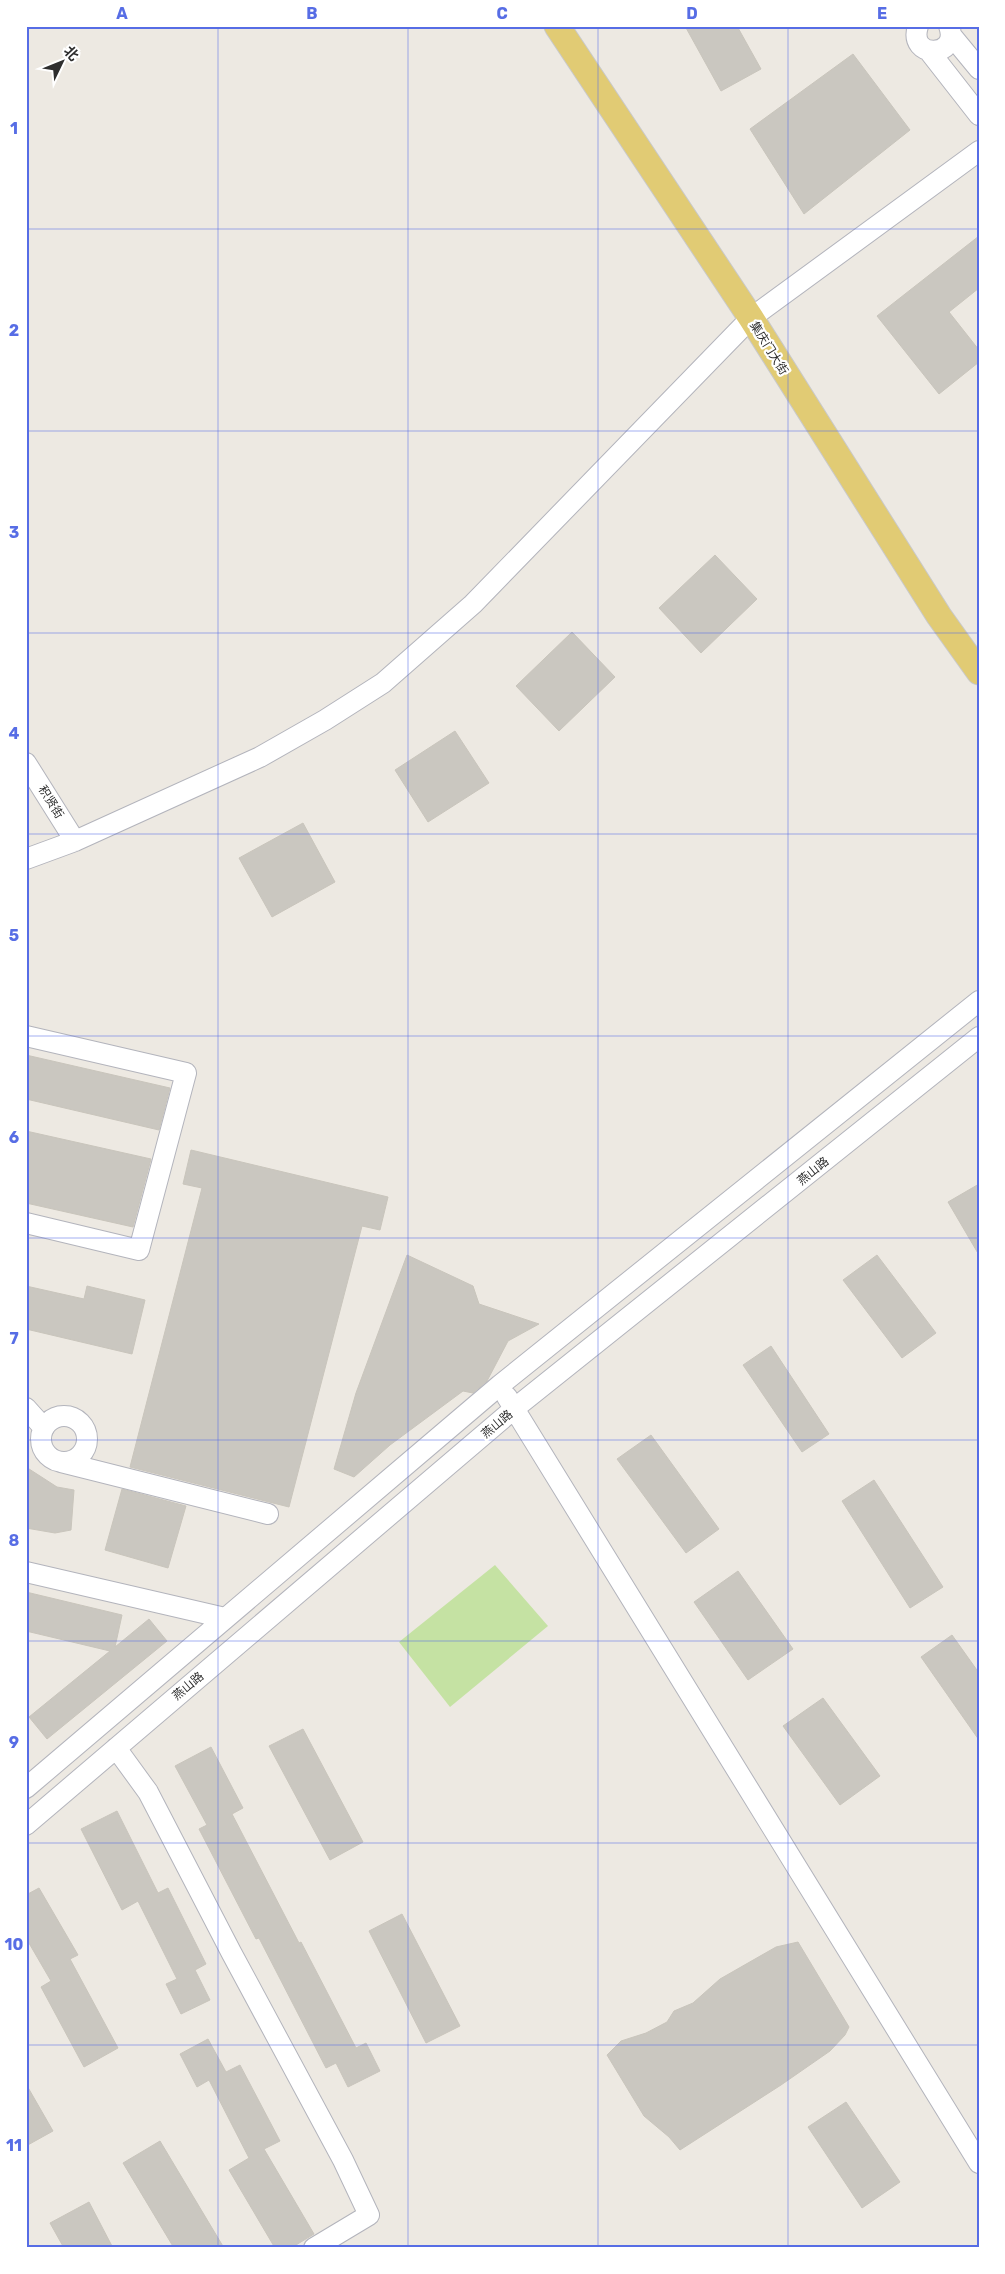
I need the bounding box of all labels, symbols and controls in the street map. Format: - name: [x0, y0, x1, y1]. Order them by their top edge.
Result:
- text: A: [116, 4, 128, 23]
- text: B: [306, 4, 318, 23]
- text: C: [496, 4, 508, 23]
- text: D: [686, 4, 698, 23]
- text: E: [877, 4, 887, 23]
- north arrow: [38, 38, 88, 88]
- text: 北: [60, 43, 82, 64]
- text: 1: [10, 119, 18, 138]
- street label: 集庆门大街: [747, 319, 791, 377]
- text: 2: [9, 321, 19, 340]
- text: 3: [9, 523, 19, 542]
- text: 4: [9, 724, 20, 743]
- street label: 积贤街: [36, 783, 66, 821]
- text: 5: [9, 926, 19, 945]
- text: 6: [9, 1128, 19, 1147]
- street label: 燕山路: [795, 1154, 831, 1188]
- text: 7: [9, 1329, 19, 1348]
- street label: 燕山路: [479, 1407, 515, 1441]
- text: 8: [9, 1531, 20, 1550]
- street label: 燕山路: [170, 1669, 206, 1703]
- text: 9: [9, 1733, 19, 1752]
- text: 10: [5, 1935, 24, 1954]
- text: 11: [6, 2136, 22, 2155]

